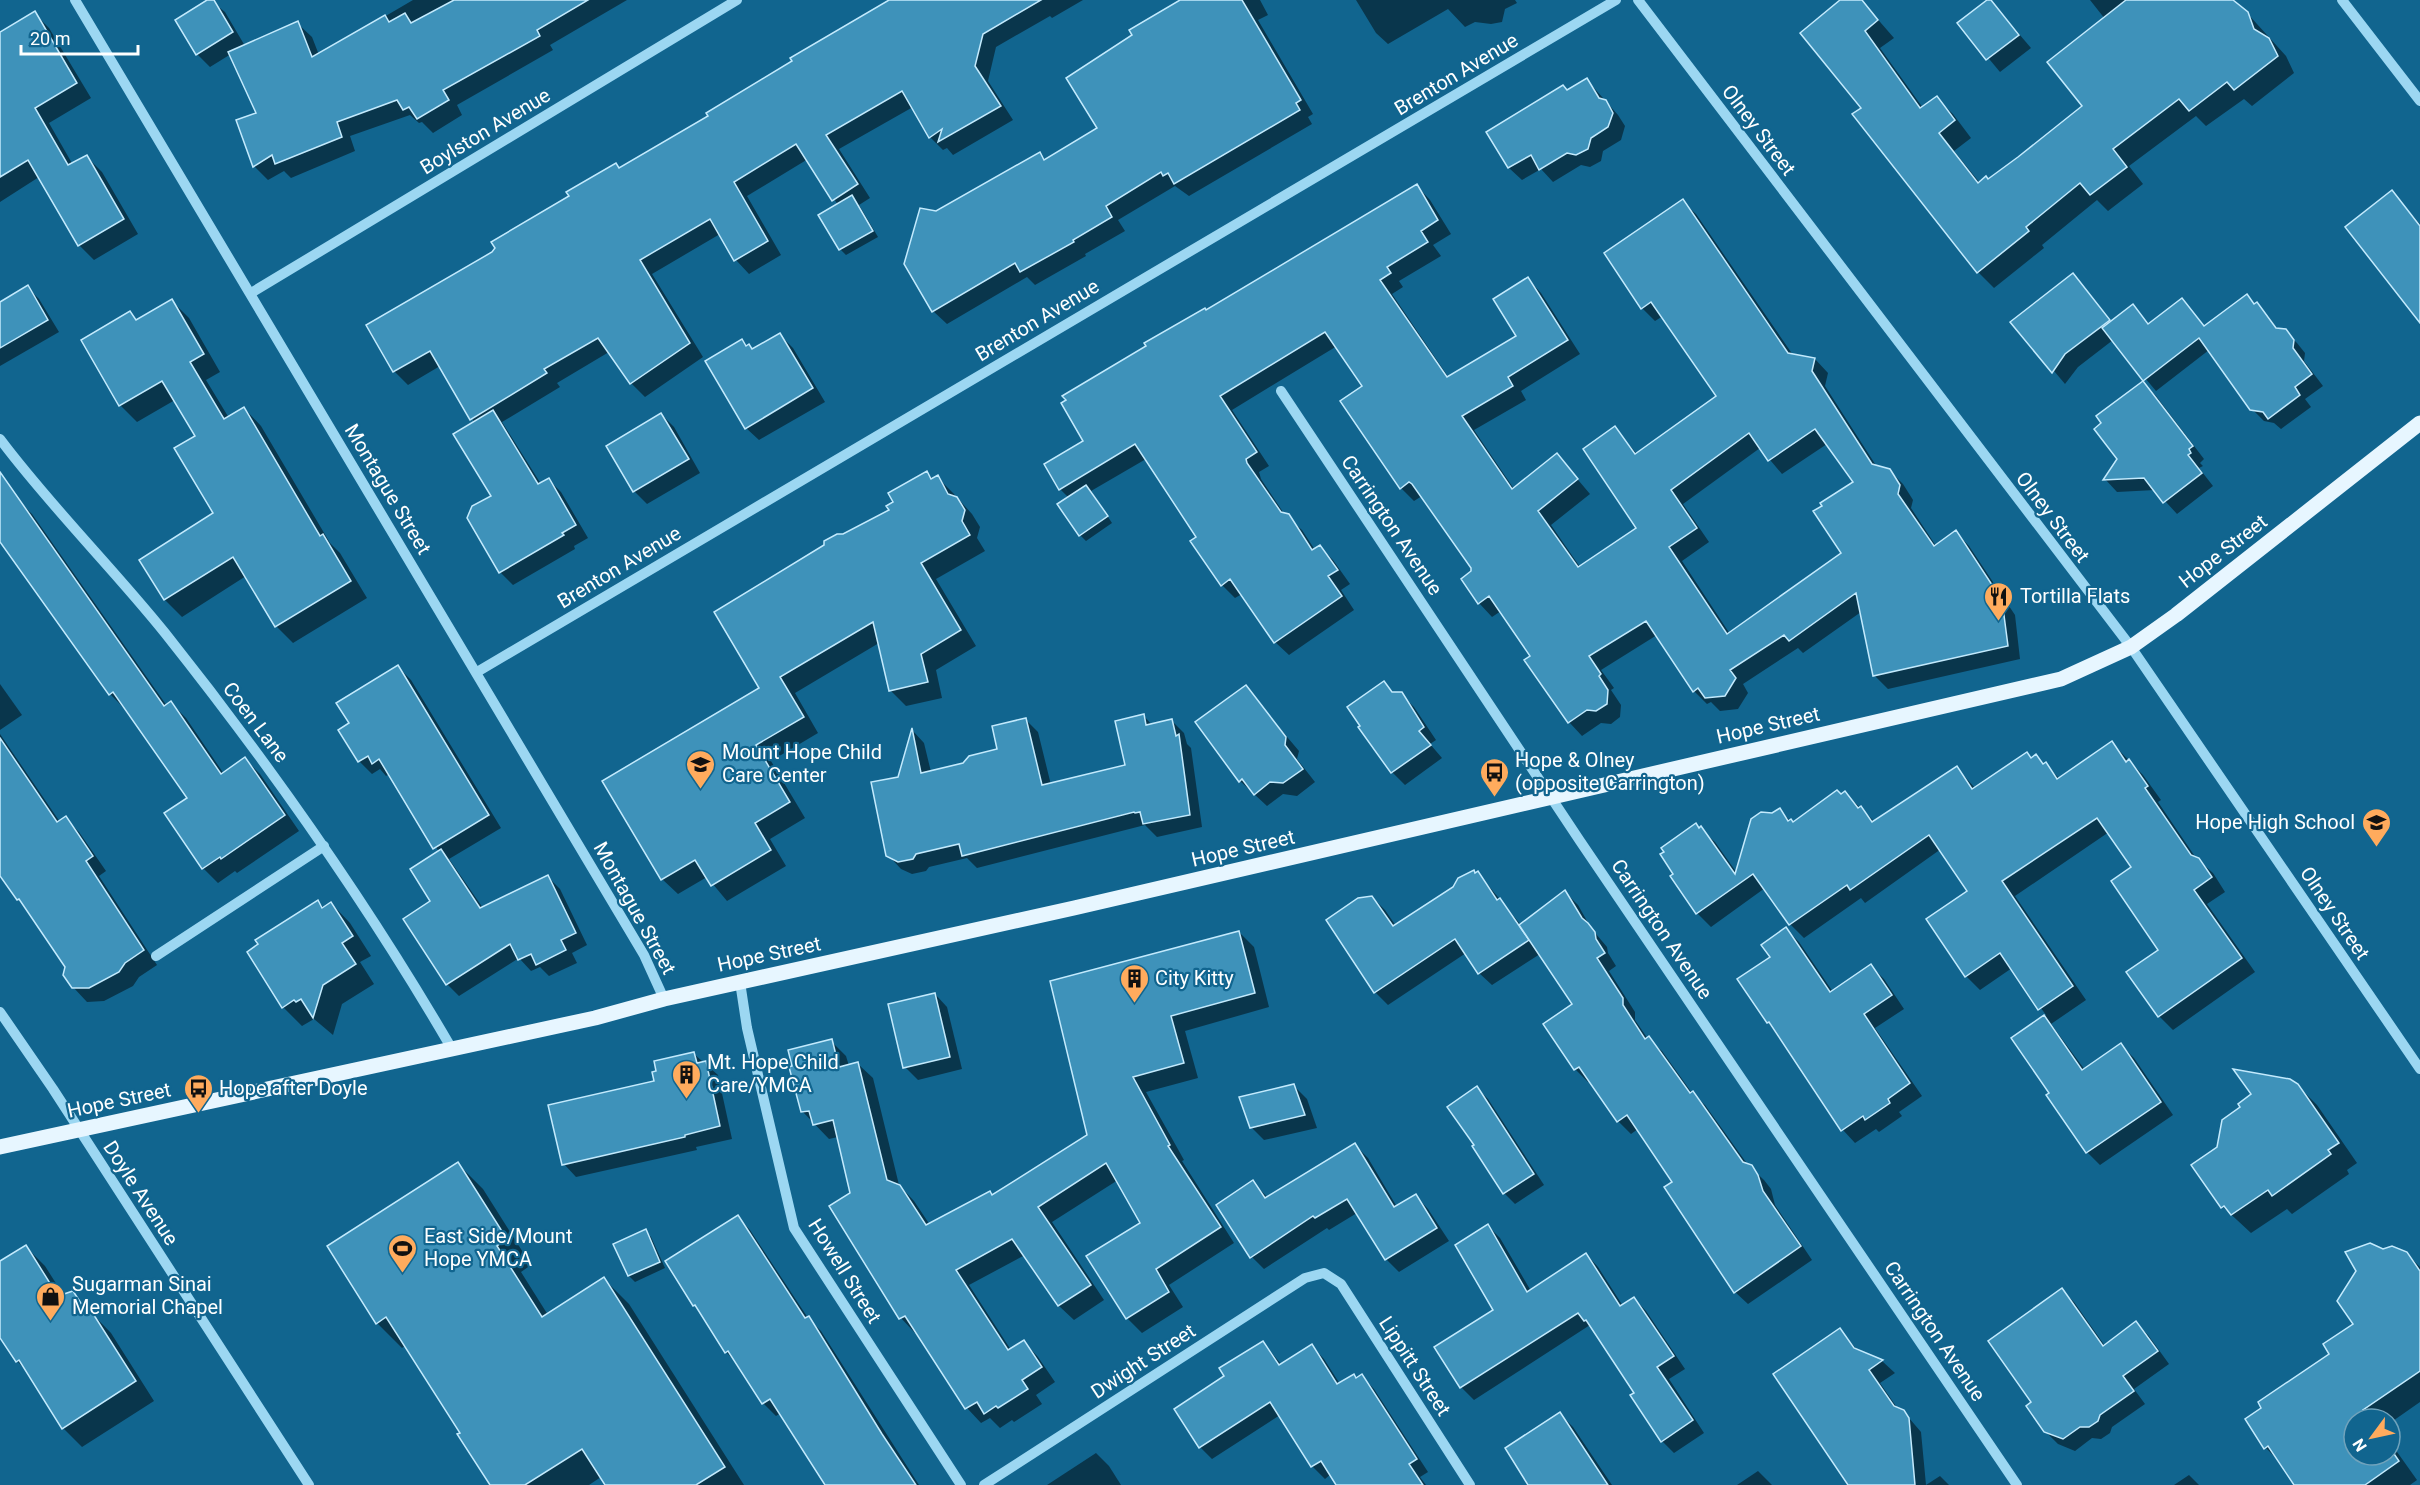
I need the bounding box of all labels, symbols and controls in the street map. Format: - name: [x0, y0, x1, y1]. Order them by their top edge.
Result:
- scale bar: [21, 18, 138, 56]
- text: 20 m: [30, 28, 70, 49]
- street label: Brenton Avenue: [1390, 28, 1522, 120]
- street label: Olney Street: [1717, 80, 1801, 180]
- street label: Boylston Avenue: [416, 83, 554, 179]
- street label: Brenton Avenue: [971, 274, 1103, 366]
- street label: Montague Street: [340, 419, 436, 559]
- street label: Carrington Avenue: [1336, 450, 1448, 600]
- street label: Olney Street: [2011, 467, 2095, 567]
- street label: Hope Street: [2174, 509, 2272, 593]
- street label: Brenton Avenue: [553, 521, 685, 613]
- restaurant icon: Tortilla Flats: [1983, 580, 2015, 622]
- place label: Tortilla Flats: [2020, 584, 2130, 608]
- street label: Coen Lane: [218, 677, 294, 767]
- street label: Hope Street: [1714, 701, 1822, 749]
- place label: Mount Hope Child Care Center: [722, 740, 882, 787]
- school or university icon: Mount Hope Child Care Center: [685, 748, 717, 790]
- place label: Hope & Olney (opposite Carrington): [1515, 748, 1705, 795]
- bus stop icon: Hope & Olney (opposite Carrington): [1478, 756, 1510, 798]
- school or university icon: Hope High School: [2360, 806, 2392, 848]
- place label: Hope High School: [2195, 810, 2355, 834]
- street label: Hope Street: [1189, 824, 1297, 872]
- street label: Montague Street: [589, 837, 681, 979]
- street label: Carrington Avenue: [1606, 854, 1718, 1004]
- street label: Olney Street: [2295, 862, 2375, 964]
- street label: Hope Street: [715, 931, 823, 977]
- building icon: City Kitty: [1118, 962, 1150, 1004]
- place label: City Kitty: [1155, 966, 1234, 990]
- place label: Mt. Hope Child Care/YMCA: [707, 1050, 839, 1097]
- building icon: Mt. Hope Child Care/YMCA: [670, 1058, 702, 1100]
- bus stop icon: Hope after Doyle: [182, 1072, 214, 1114]
- place label: Hope after Doyle: [219, 1076, 368, 1100]
- street label: Hope Street: [65, 1077, 173, 1123]
- street label: Doyle Avenue: [98, 1136, 184, 1250]
- street label: Howell Street: [803, 1214, 887, 1328]
- place label: East Side/Mount Hope YMCA: [424, 1224, 572, 1271]
- sports icon: East Side/Mount Hope YMCA: [387, 1232, 419, 1274]
- street label: Carrington Avenue: [1879, 1256, 1991, 1406]
- place label: Sugarman Sinai Memorial Chapel: [72, 1272, 223, 1319]
- shop icon: Sugarman Sinai Memorial Chapel: [35, 1280, 67, 1322]
- street label: Lippitt Street: [1374, 1312, 1456, 1420]
- street label: Dwight Street: [1086, 1318, 1200, 1404]
- north arrow: [2342, 1407, 2402, 1467]
- text: N: [2349, 1435, 2371, 1455]

